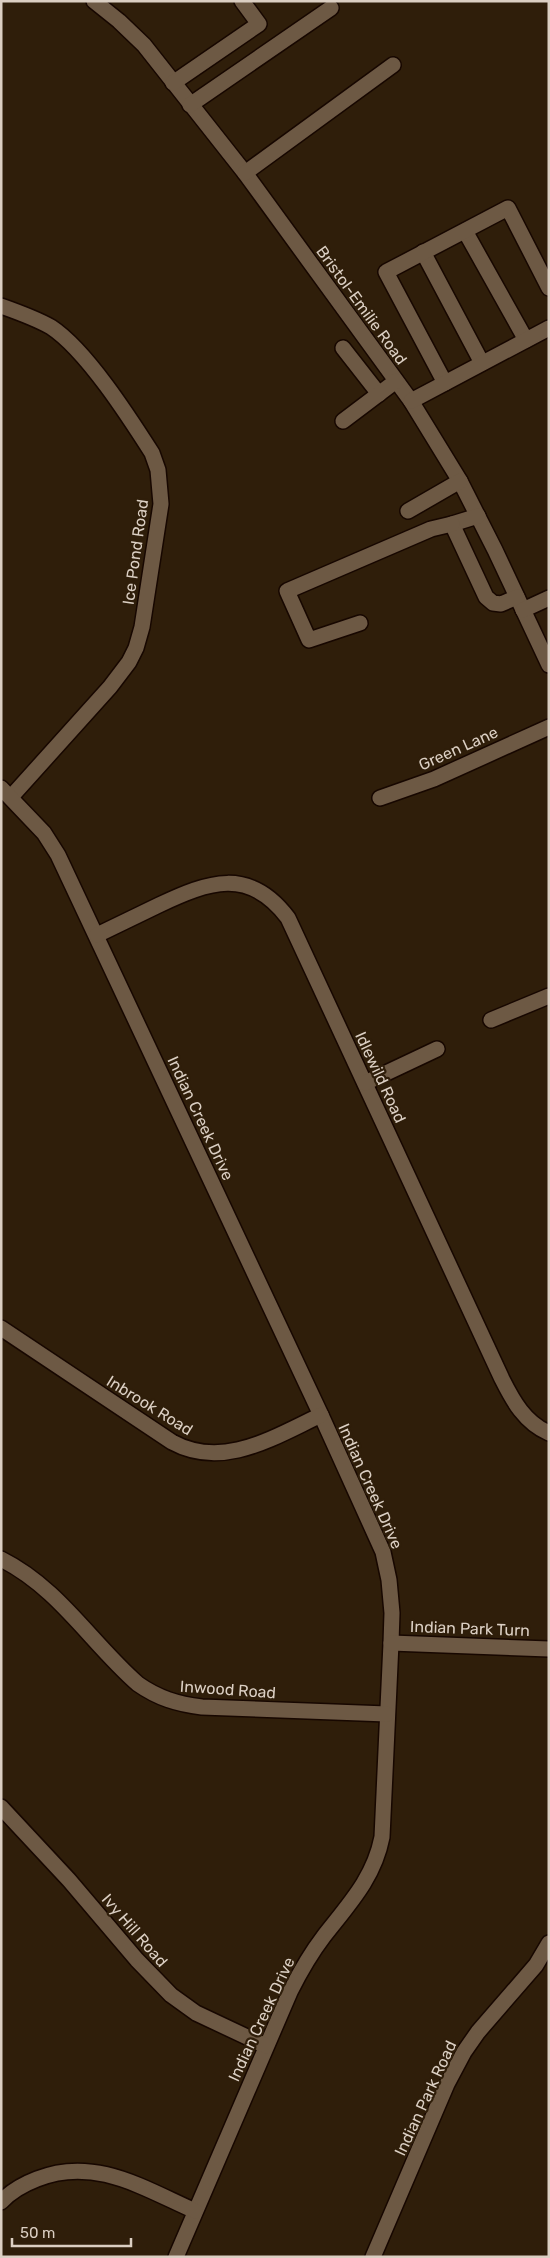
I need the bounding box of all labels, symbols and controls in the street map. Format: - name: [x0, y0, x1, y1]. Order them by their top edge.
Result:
- street label: Bristol-Emilie Road: [312, 242, 411, 368]
- street label: Ice Pond Road: [119, 498, 152, 606]
- street label: Green Lane: [416, 723, 501, 774]
- street label: Idlewild Road: [351, 1029, 410, 1126]
- street label: Indian Creek Drive: [163, 1053, 238, 1183]
- street label: Inbrook Road: [103, 1371, 196, 1439]
- street label: Indian Creek Drive: [334, 1421, 407, 1552]
- street label: Indian Park Turn: [410, 1617, 530, 1640]
- street label: Inwood Road: [179, 1677, 277, 1702]
- street label: Ivy Hill Road: [98, 1890, 171, 1971]
- street label: Indian Creek Drive: [224, 1954, 299, 2084]
- street label: Indian Park Road: [390, 2038, 460, 2159]
- scale bar: [12, 2216, 131, 2248]
- text: 50 m: [20, 2224, 55, 2242]

